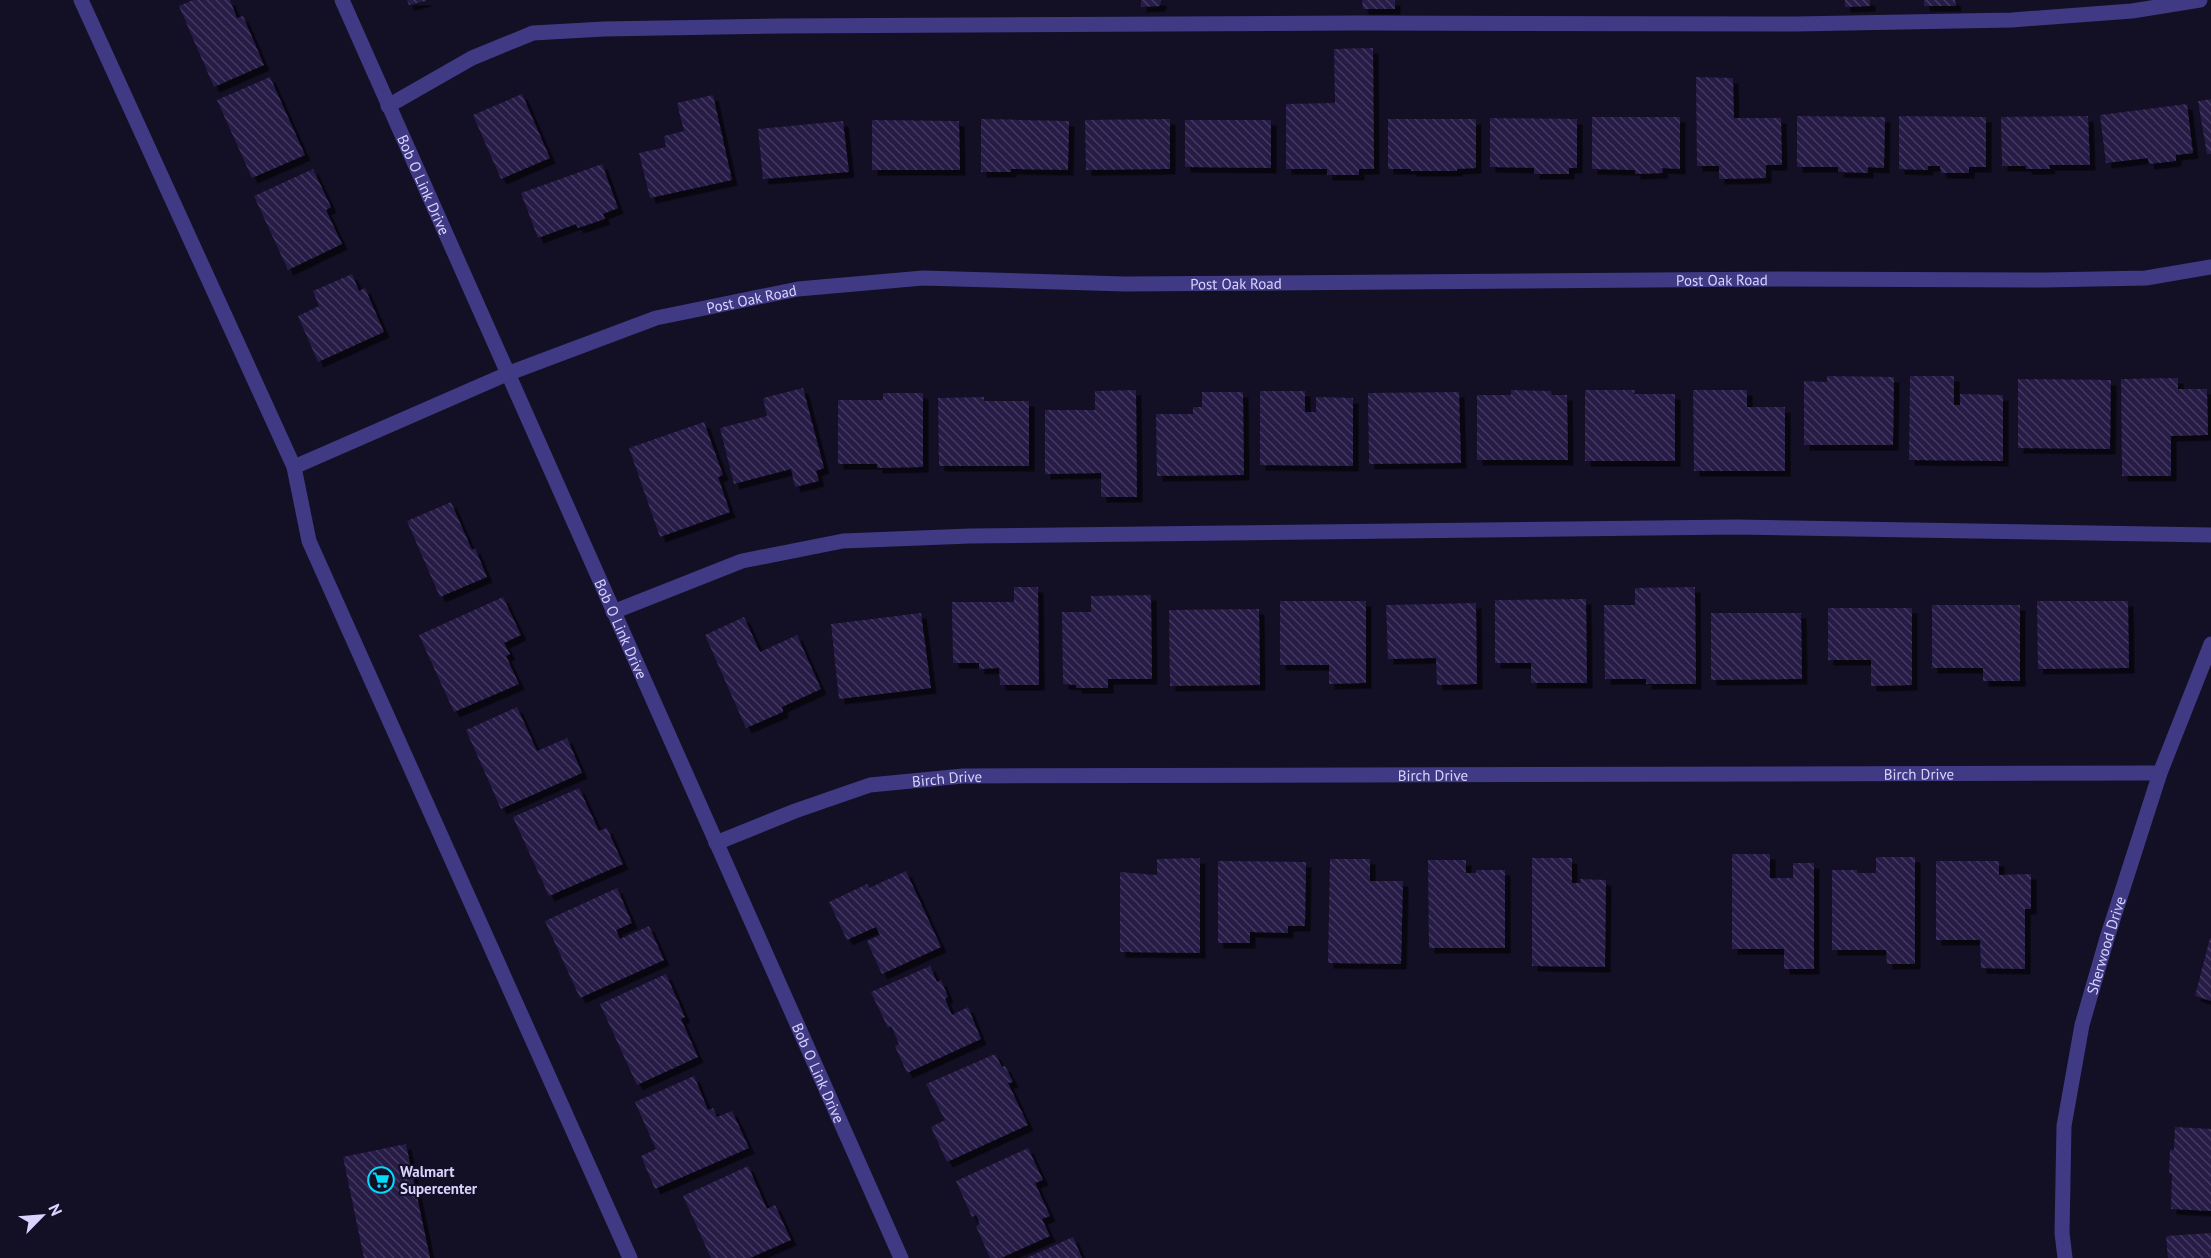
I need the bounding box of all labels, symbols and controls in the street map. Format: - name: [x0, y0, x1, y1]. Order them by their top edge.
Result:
- street label: Bob O Link Drive: [393, 132, 455, 238]
- street label: Post Oak Road: [1676, 270, 1768, 289]
- street label: Post Oak Road: [1190, 273, 1282, 293]
- street label: Post Oak Road: [705, 280, 798, 317]
- street label: Bob O Link Drive: [591, 576, 652, 682]
- street label: Birch Drive: [1884, 764, 1954, 783]
- street label: Birch Drive: [1398, 765, 1468, 784]
- street label: Birch Drive: [911, 766, 982, 790]
- street label: Sherwood Drive: [2082, 894, 2129, 996]
- street label: Bob O Link Drive: [788, 1020, 849, 1126]
- place label: Walmart Supercenter: [400, 1162, 478, 1198]
- supermarket icon: Walmart Supercenter: [366, 1165, 396, 1195]
- north arrow: [12, 1186, 72, 1246]
- text: N: [44, 1201, 67, 1219]

